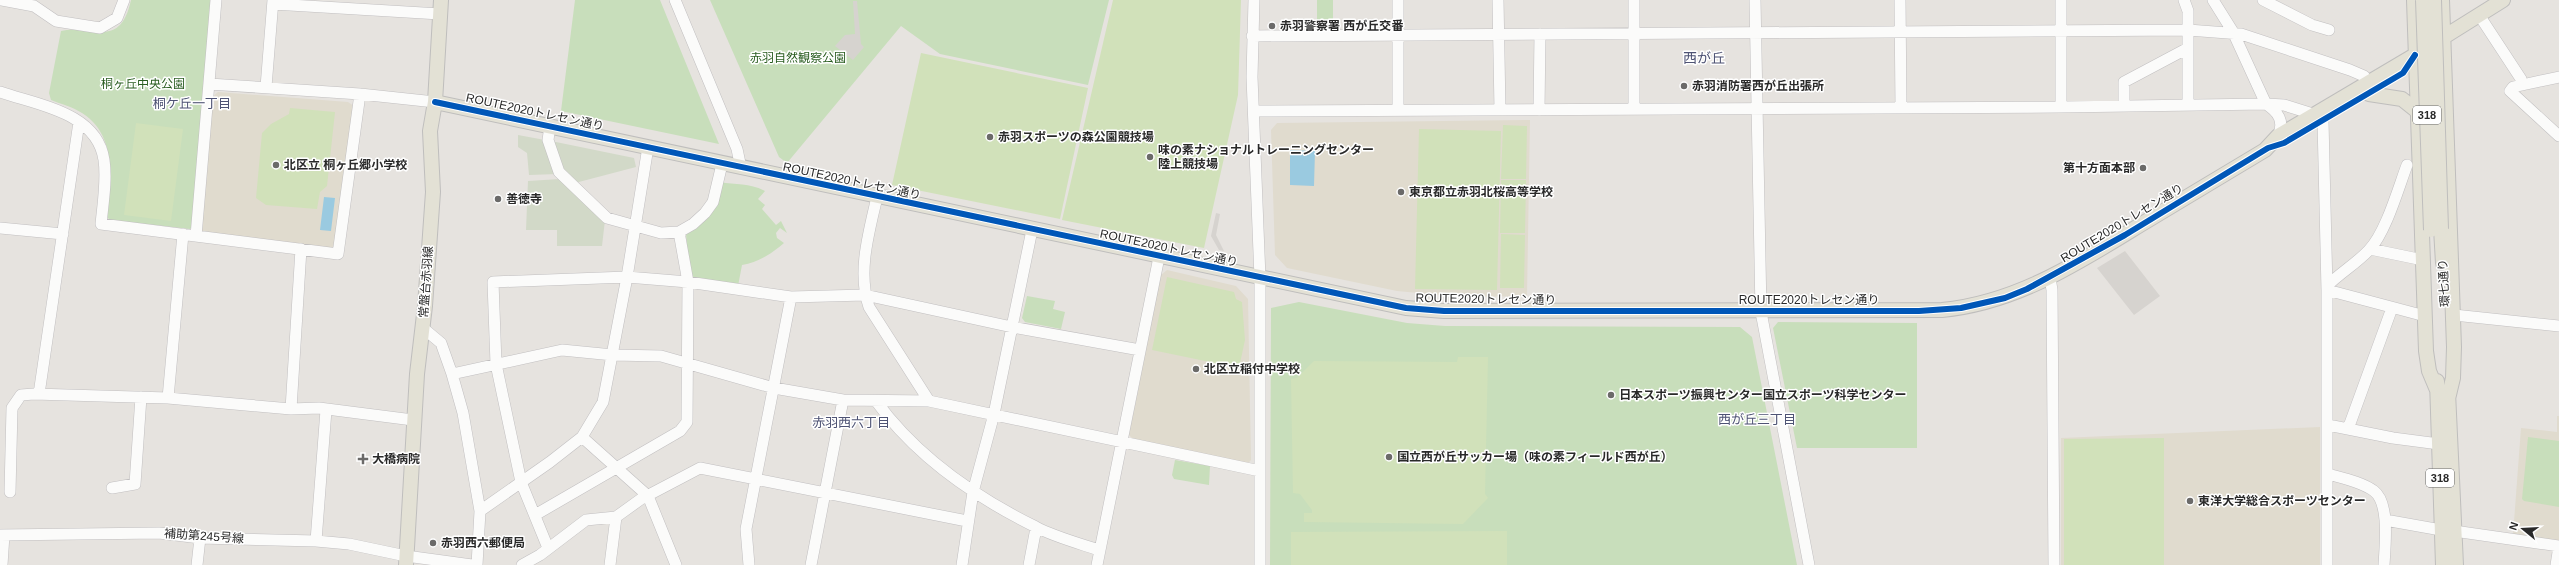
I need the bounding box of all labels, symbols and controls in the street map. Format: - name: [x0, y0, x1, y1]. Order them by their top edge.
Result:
- place label: 赤羽警察署 西が丘交番: [1280, 19, 1404, 33]
- marker: 赤羽警察署 西が丘交番: [1267, 21, 1277, 31]
- district label: 西が丘: [1683, 50, 1725, 66]
- park label: 赤羽自然観察公園: [750, 51, 846, 65]
- park label: 桐ヶ丘中央公園: [101, 77, 185, 91]
- place label: 赤羽消防署西が丘出張所: [1692, 79, 1824, 93]
- marker: 赤羽消防署西が丘出張所: [1679, 81, 1689, 91]
- street label: ROUTE2020トレセン通り: [465, 91, 605, 133]
- district label: 桐ケ丘一丁目: [153, 96, 231, 111]
- road number: 318: [2413, 106, 2441, 124]
- place label: 赤羽スポーツの森公園競技場: [998, 130, 1154, 144]
- marker: 赤羽スポーツの森公園競技場: [985, 132, 995, 142]
- place label: 味の素ナショナルトレーニングセンター 陸上競技場: [1158, 143, 1374, 171]
- marker: 味の素ナショナルトレーニングセンター 陸上競技場: [1145, 152, 1155, 162]
- place label: 北区立 桐ヶ丘郷小学校: [284, 158, 407, 172]
- marker: 北区立 桐ヶ丘郷小学校: [271, 160, 281, 170]
- street label: ROUTE2020トレセン通り: [782, 160, 922, 202]
- place label: 第十方面本部: [2063, 161, 2135, 175]
- marker: 第十方面本部: [2138, 163, 2148, 173]
- street label: ROUTE2020トレセン通り: [2058, 181, 2186, 265]
- place label: 東京都立赤羽北桜高等学校: [1409, 185, 1553, 199]
- marker: 東京都立赤羽北桜高等学校: [1396, 187, 1406, 197]
- place label: 善徳寺: [506, 192, 542, 206]
- marker: 善徳寺: [493, 194, 503, 204]
- street label: ROUTE2020トレセン通り: [1099, 227, 1239, 269]
- street label: 常盤台赤羽線: [417, 246, 435, 318]
- street label: 環七通り: [2436, 259, 2452, 307]
- street label: ROUTE2020トレセン通り: [1416, 291, 1556, 307]
- street label: ROUTE2020トレセン通り: [1739, 293, 1879, 307]
- place label: 北区立稲付中学校: [1204, 362, 1300, 376]
- marker: 北区立稲付中学校: [1191, 364, 1201, 374]
- place label: 日本スポーツ振興センター国立スポーツ科学センター: [1619, 388, 1907, 402]
- marker: 日本スポーツ振興センター国立スポーツ科学センター: [1606, 390, 1616, 400]
- district label: 西が丘三丁目: [1718, 412, 1796, 427]
- district label: 赤羽西六丁目: [812, 415, 890, 430]
- place label: 国立西が丘サッカー場（味の素フィールド西が丘）: [1397, 450, 1673, 464]
- place label: 大橋病院: [372, 452, 420, 466]
- marker: 国立西が丘サッカー場（味の素フィールド西が丘）: [1384, 452, 1394, 462]
- marker: 大橋病院: [357, 453, 369, 465]
- road number: 318: [2426, 469, 2454, 487]
- place label: 東洋大学総合スポーツセンター: [2198, 494, 2366, 508]
- marker: 東洋大学総合スポーツセンター: [2185, 496, 2195, 506]
- north arrow: [2503, 509, 2543, 549]
- text: N: [2507, 520, 2520, 532]
- street label: 補助第245号線: [164, 526, 244, 546]
- place label: 赤羽西六郵便局: [441, 536, 525, 550]
- marker: 赤羽西六郵便局: [428, 538, 438, 548]

